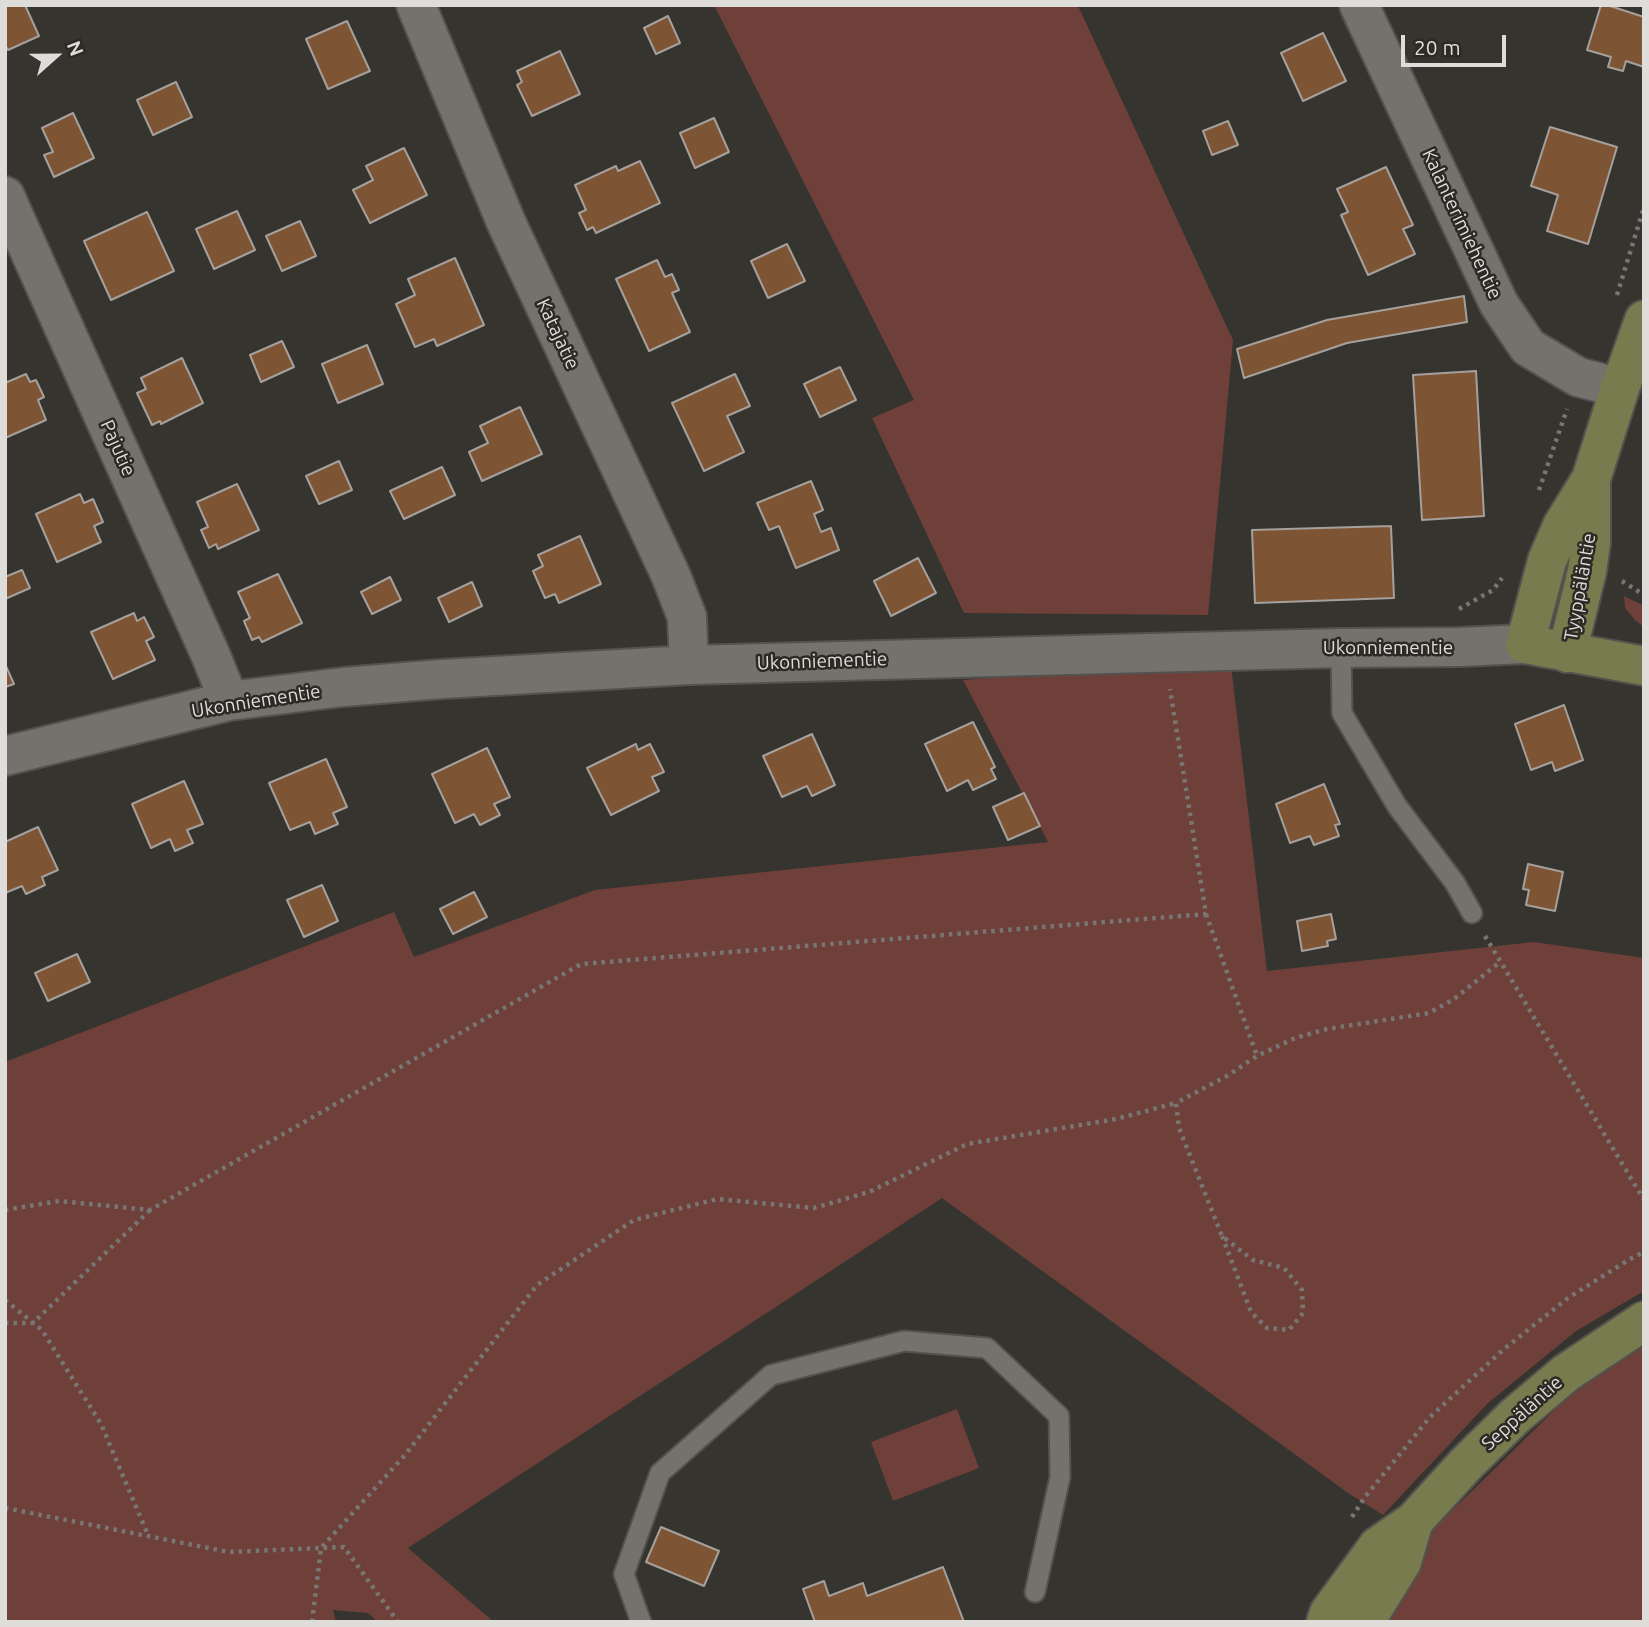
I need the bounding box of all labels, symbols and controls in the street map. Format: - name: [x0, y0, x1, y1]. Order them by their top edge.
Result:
- north arrow: [21, 21, 91, 91]
- scale bar: [1404, 21, 1509, 65]
- text: 20 m: [1414, 35, 1461, 59]
- text: N: [63, 38, 88, 59]
- street label: Kalanterimiehentie: [1417, 145, 1507, 303]
- street label: Katajatie: [532, 295, 584, 373]
- street label: Pajutie: [96, 416, 140, 480]
- street label: Tyyppäläntie: [1559, 531, 1601, 643]
- street label: Ukonniementie: [1323, 637, 1453, 659]
- street label: Ukonniementie: [756, 647, 888, 675]
- street label: Ukonniementie: [190, 680, 322, 722]
- street label: Seppäläntie: [1477, 1371, 1567, 1455]

